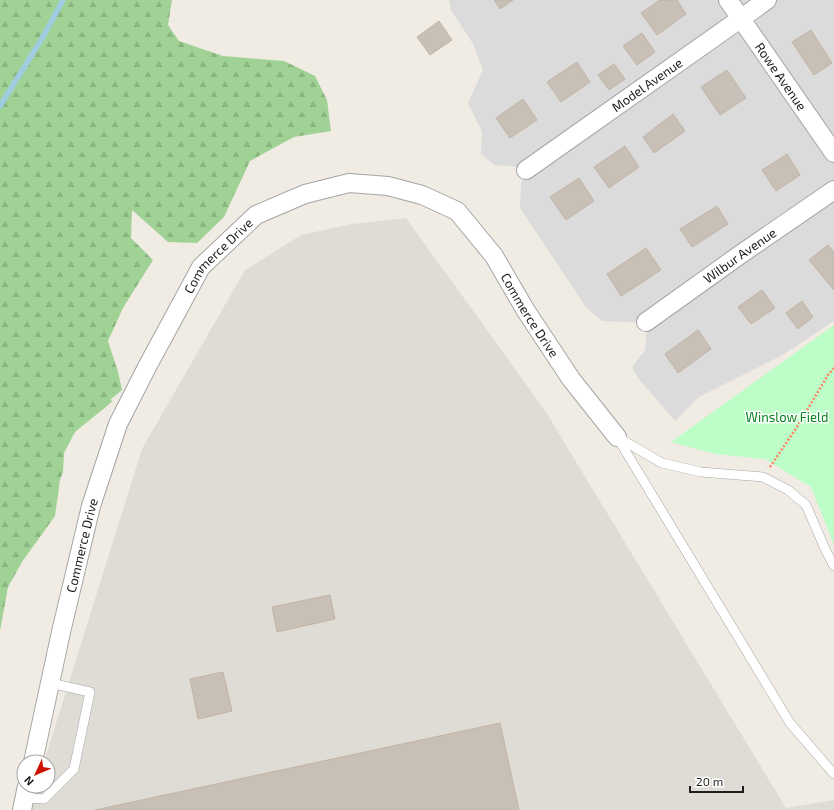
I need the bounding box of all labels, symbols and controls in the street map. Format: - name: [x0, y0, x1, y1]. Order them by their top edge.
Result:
- street label: Rowe Avenue: [752, 39, 810, 114]
- street label: Model Avenue: [608, 54, 685, 115]
- street label: Commerce Drive: [180, 215, 256, 296]
- street label: Wilbur Avenue: [700, 224, 779, 286]
- street label: Commerce Drive: [498, 270, 562, 360]
- park label: Winslow Field: [746, 409, 828, 425]
- street label: Commerce Drive: [63, 496, 101, 594]
- north arrow: [16, 754, 56, 794]
- scale bar: [690, 768, 743, 794]
- text: N: [21, 774, 36, 789]
- text: 20 m: [696, 774, 723, 788]

